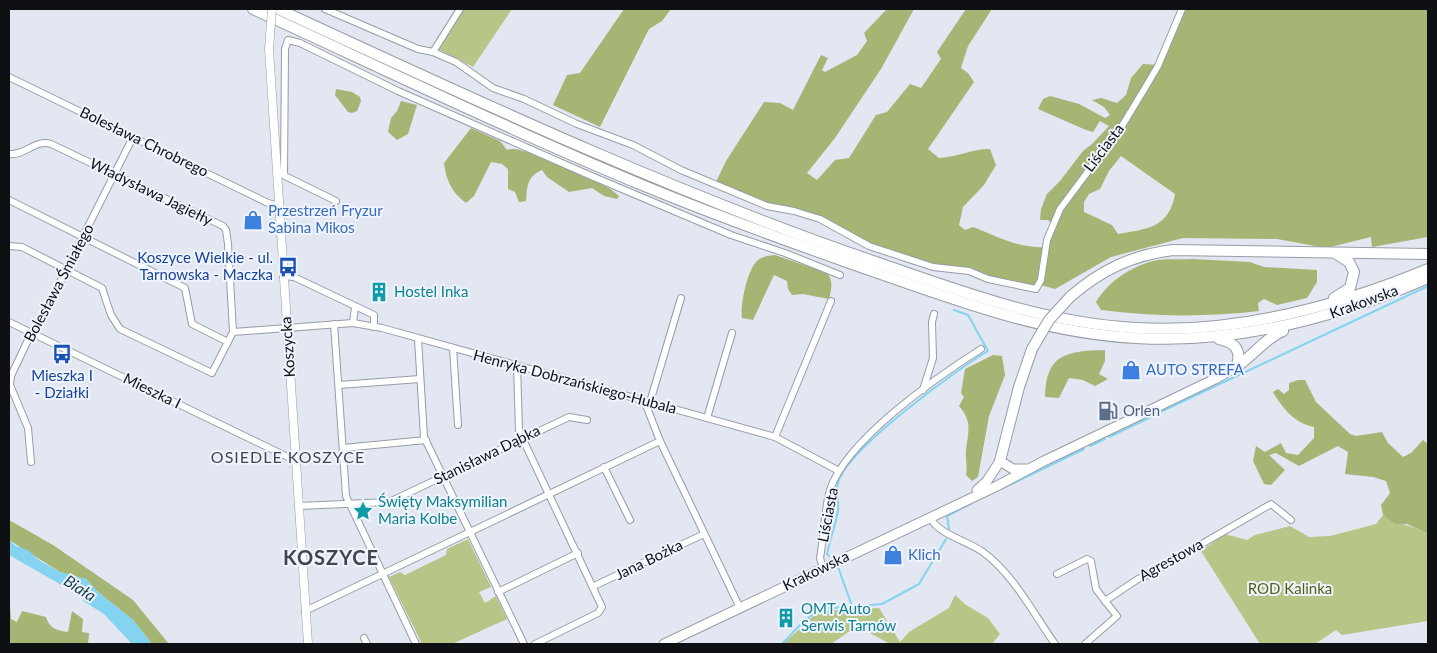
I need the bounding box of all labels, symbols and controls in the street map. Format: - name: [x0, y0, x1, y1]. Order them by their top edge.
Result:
- street label: Bolesława Chrobrego: [77, 102, 212, 180]
- street label: Liściasta: [1079, 120, 1127, 175]
- street label: Władysława Jagiełły: [87, 154, 216, 229]
- place label: Przestrzeń Fryzur Sabina Mikos: [268, 201, 383, 236]
- shop icon: Przestrzeń Fryzur Sabina Mikos: [242, 209, 264, 231]
- street label: Bolesława Śmiałego: [19, 220, 97, 345]
- place label: Koszyce Wielkie - ul. Tarnowska - Maczka: [137, 248, 273, 283]
- bus stop icon: Koszyce Wielkie - ul. Tarnowska - Maczka: [277, 256, 299, 278]
- street label: Krakowska: [1327, 280, 1400, 322]
- building icon: Hostel Inka: [368, 281, 390, 303]
- place label: Hostel Inka: [394, 282, 468, 300]
- street label: Koszycka: [276, 316, 298, 378]
- bus stop icon: Mieszka I - Działki: [51, 343, 73, 365]
- street label: Henryka Dobrzańskiego-Hubala: [472, 345, 679, 417]
- shop icon: AUTO STREFA: [1120, 359, 1142, 381]
- place label: AUTO STREFA: [1146, 360, 1245, 378]
- place label: Mieszka I - Działki: [31, 366, 93, 401]
- street label: Mieszka I: [121, 368, 184, 412]
- fuel station icon: Orlen: [1097, 400, 1119, 422]
- place label: Orlen: [1123, 401, 1160, 419]
- street label: Stanisława Dąbka: [430, 421, 543, 488]
- district label: OSIEDLE KOSZYCE: [211, 447, 365, 466]
- street label: Liściasta: [813, 486, 841, 544]
- place label: Święty Maksymilian Maria Kolbe: [378, 492, 508, 527]
- place icon: Święty Maksymilian Maria Kolbe: [352, 500, 374, 522]
- street label: Agrestowa: [1135, 534, 1206, 584]
- street label: Jana Bożka: [612, 535, 685, 583]
- shop icon: Klich: [882, 544, 904, 566]
- district label: KOSZYCE: [283, 545, 379, 569]
- place label: Klich: [908, 545, 941, 563]
- street label: Krakowska: [779, 546, 852, 594]
- water label: Biała: [61, 570, 100, 605]
- park label: ROD Kalinka: [1248, 579, 1332, 597]
- place label: OMT Auto Serwis Tarnów: [801, 599, 897, 634]
- building icon: OMT Auto Serwis Tarnów: [775, 607, 797, 629]

